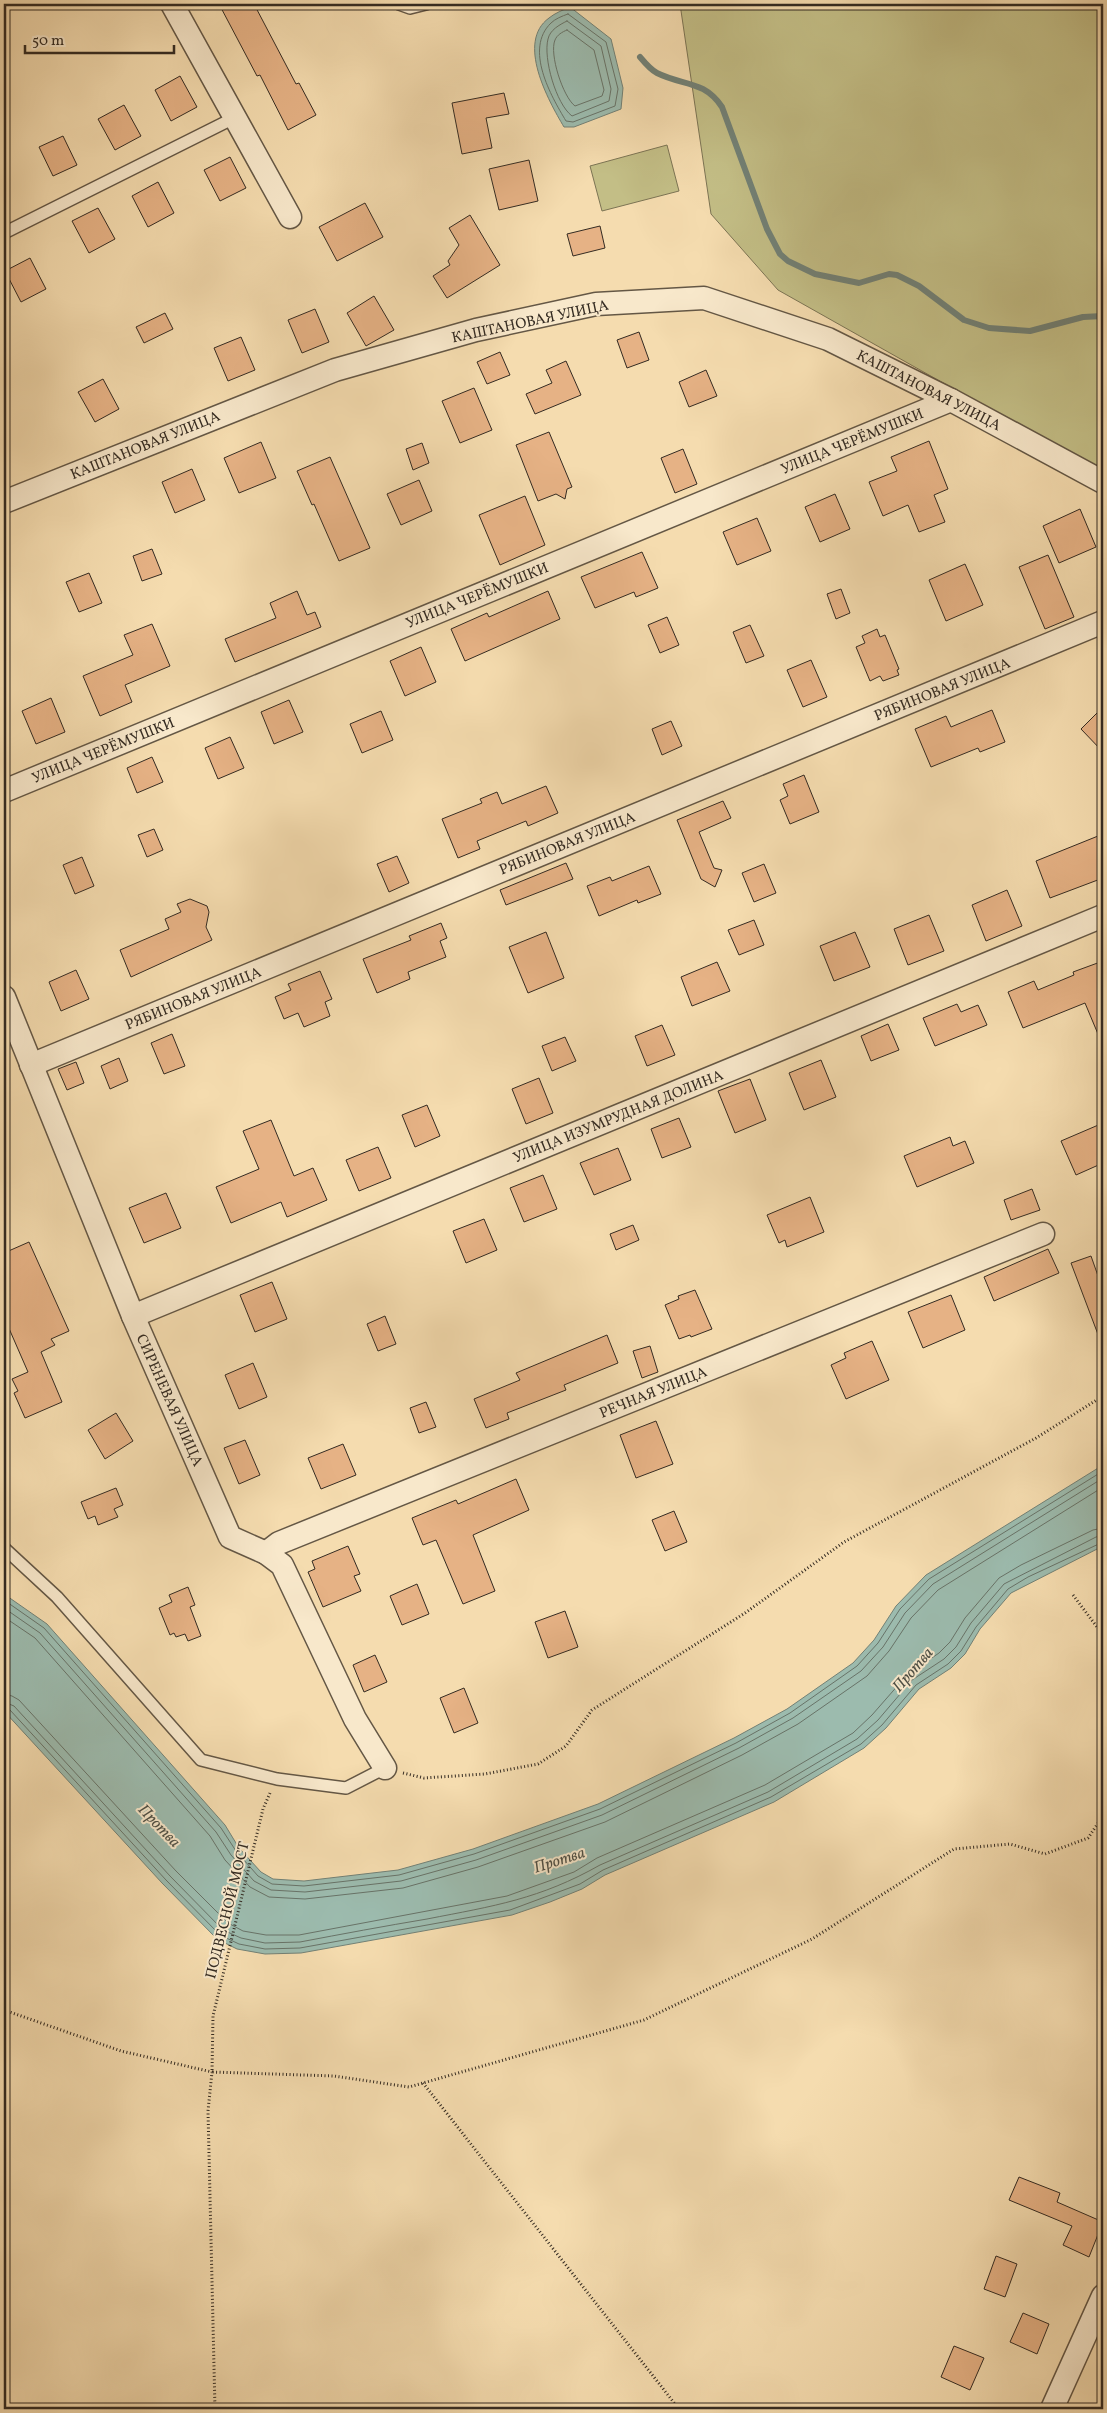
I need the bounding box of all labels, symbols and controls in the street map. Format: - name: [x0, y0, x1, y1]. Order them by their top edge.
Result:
- scale bar: [25, 22, 174, 54]
- text: 50 m: [32, 31, 64, 52]
- street label: КАШТАНОВАЯ УЛИЦА: [450, 295, 611, 349]
- street label: КАШТАНОВАЯ УЛИЦА: [852, 346, 1005, 437]
- street label: УЛИЦА ЧЕРЁМУШКИ: [778, 404, 927, 481]
- street label: КАШТАНОВАЯ УЛИЦА: [67, 407, 224, 486]
- street label: УЛИЦА ЧЕРЁМУШКИ: [403, 558, 552, 635]
- street label: РЯБИНОВАЯ УЛИЦА: [871, 653, 1014, 727]
- street label: УЛИЦА ЧЕРЁМУШКИ: [29, 713, 178, 790]
- street label: РЯБИНОВАЯ УЛИЦА: [496, 807, 639, 881]
- street label: РЯБИНОВАЯ УЛИЦА: [122, 962, 265, 1036]
- street label: УЛИЦА ИЗУМРУДНАЯ ДОЛИНА: [510, 1065, 727, 1169]
- street label: СИРЕНЕВАЯ УЛИЦА: [130, 1331, 208, 1471]
- street label: РЕЧНАЯ УЛИЦА: [596, 1362, 711, 1425]
- water label: Протва: [888, 1643, 939, 1697]
- water label: Протва: [132, 1800, 185, 1853]
- street label: ПОДВЕСНОЙ МОСТ: [201, 1839, 256, 1981]
- water label: Протва: [531, 1842, 588, 1879]

